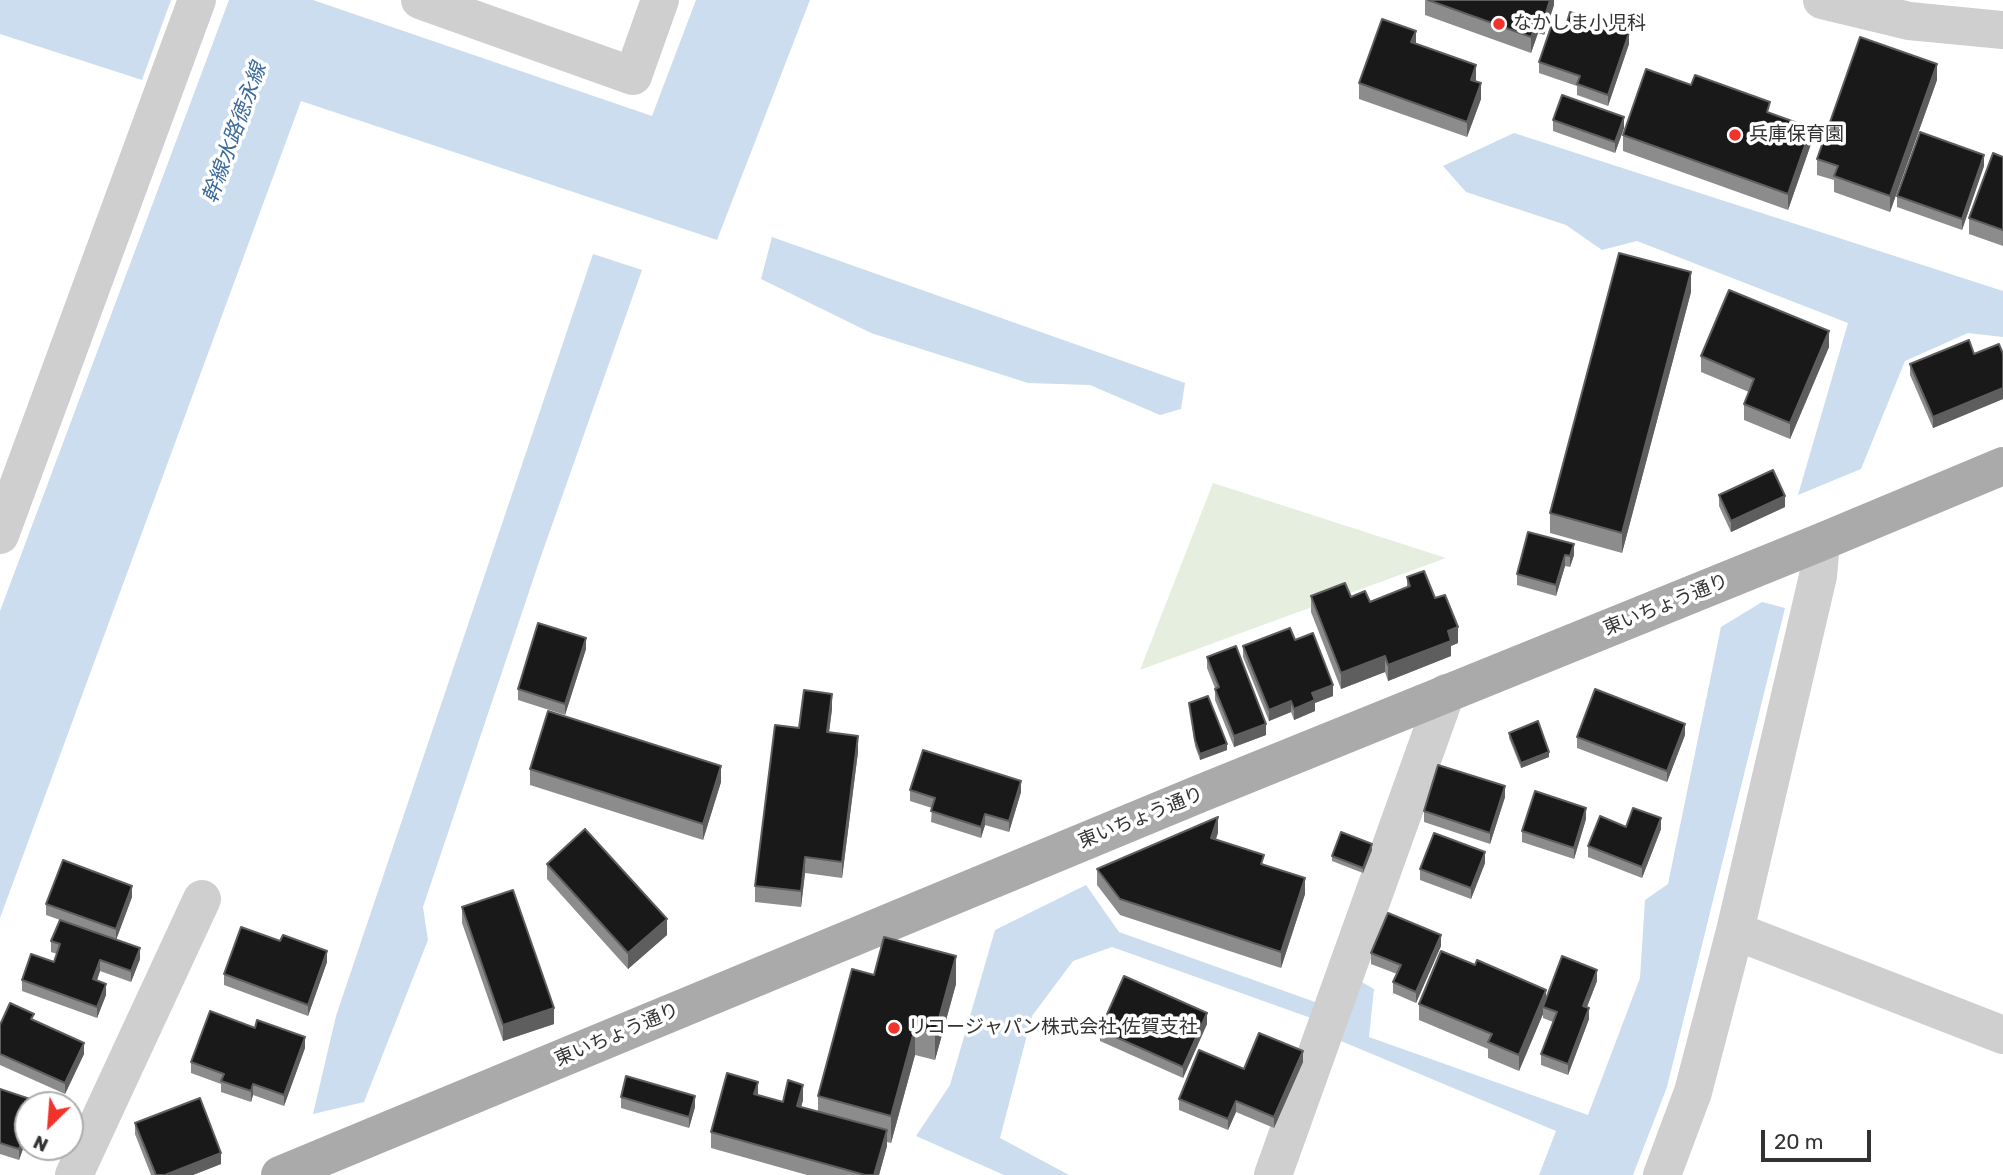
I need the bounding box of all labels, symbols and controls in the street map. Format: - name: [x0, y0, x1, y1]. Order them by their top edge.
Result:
- place label: なかしま小児科: [1513, 13, 1646, 35]
- marker: なかしま小児科: [1491, 16, 1507, 32]
- water label: 幹線水路徳永線: [198, 60, 272, 206]
- place label: 兵庫保育園: [1749, 124, 1844, 146]
- marker: 兵庫保育園: [1727, 127, 1743, 143]
- street label: 東いちょう通り: [1600, 570, 1732, 640]
- street label: 東いちょう通り: [1075, 783, 1207, 853]
- street label: 東いちょう通り: [551, 999, 683, 1071]
- place label: リコージャパン株式会社 佐賀支社: [908, 1017, 1198, 1039]
- marker: リコージャパン株式会社 佐賀支社: [886, 1020, 902, 1036]
- north arrow: [14, 1091, 84, 1161]
- scale bar: [1765, 1116, 1875, 1160]
- text: 20 m: [1774, 1129, 1823, 1154]
- text: N: [30, 1130, 52, 1157]

